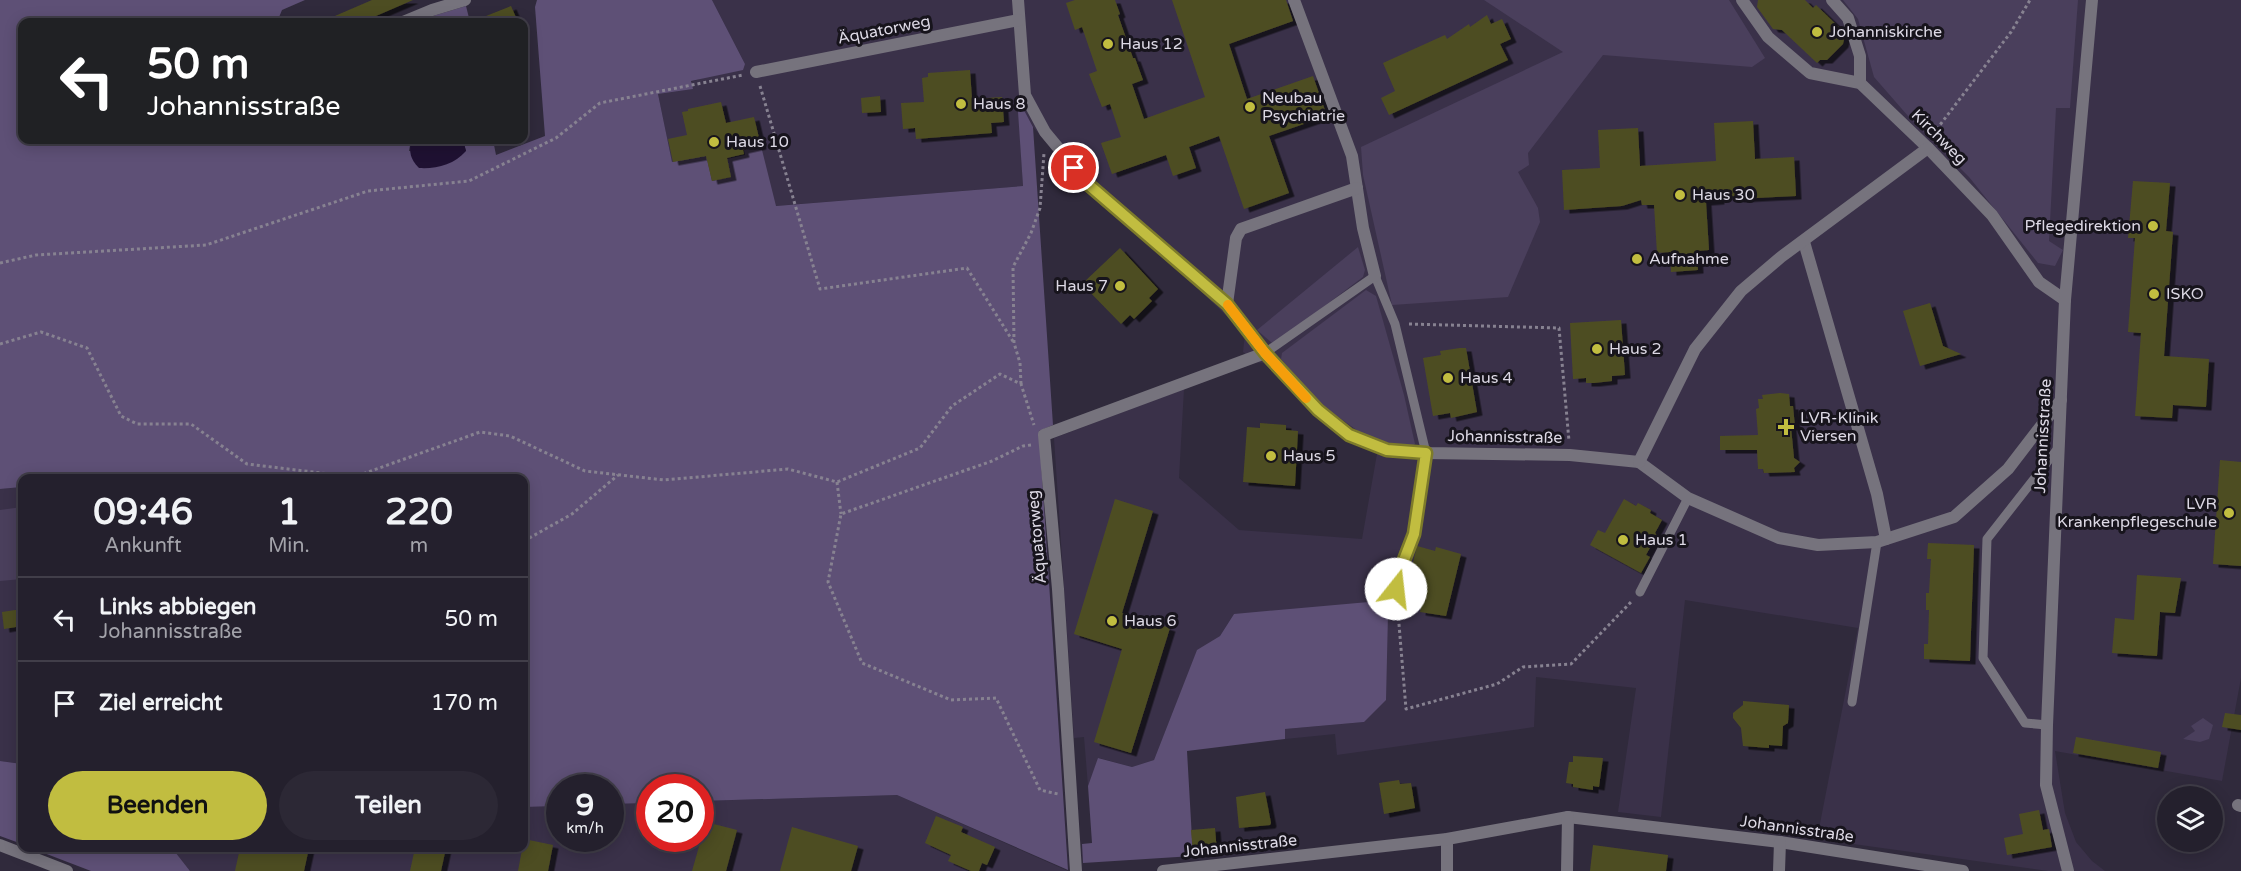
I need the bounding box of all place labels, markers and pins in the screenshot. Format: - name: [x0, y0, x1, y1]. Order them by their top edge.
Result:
- place label: Johanniskirche: [1829, 22, 1942, 42]
- marker: Johanniskirche: [1810, 25, 1824, 39]
- place label: Haus 12: [1120, 34, 1183, 54]
- marker: Haus 12: [1101, 37, 1115, 51]
- place label: Neubau Psychiatrie: [1262, 88, 1345, 126]
- place label: Haus 8: [973, 94, 1026, 114]
- marker: Haus 8: [954, 97, 968, 111]
- marker: Neubau Psychiatrie: [1243, 100, 1257, 114]
- place label: Haus 10: [726, 132, 789, 152]
- marker: Haus 10: [707, 135, 721, 149]
- pin: [1048, 142, 1099, 193]
- place label: Haus 30: [1692, 185, 1755, 205]
- marker: Haus 30: [1673, 188, 1687, 202]
- place label: Pflegedirektion: [2025, 216, 2141, 236]
- marker: Pflegedirektion: [2146, 219, 2160, 233]
- place label: Aufnahme: [1649, 249, 1729, 269]
- marker: Aufnahme: [1630, 252, 1644, 266]
- place label: Haus 7: [1055, 276, 1108, 296]
- marker: Haus 7: [1113, 279, 1127, 293]
- place label: ISKO: [2166, 284, 2204, 304]
- marker: ISKO: [2147, 287, 2161, 301]
- place label: Haus 2: [1609, 339, 1662, 359]
- marker: Haus 2: [1590, 342, 1604, 356]
- place label: Haus 4: [1460, 368, 1513, 388]
- marker: Haus 4: [1441, 371, 1455, 385]
- place label: LVR-Klinik Viersen: [1800, 408, 1879, 446]
- marker: LVR-Klinik Viersen: [1777, 418, 1795, 436]
- place label: Haus 5: [1283, 446, 1336, 466]
- marker: Haus 5: [1264, 449, 1278, 463]
- place label: LVR Krankenpflegeschule: [2057, 494, 2217, 532]
- marker: LVR Krankenpflegeschule: [2222, 506, 2236, 520]
- place label: Haus 1: [1635, 530, 1688, 550]
- marker: Haus 1: [1616, 533, 1630, 547]
- place label: Haus 6: [1124, 611, 1177, 631]
- marker: Haus 6: [1105, 614, 1119, 628]

